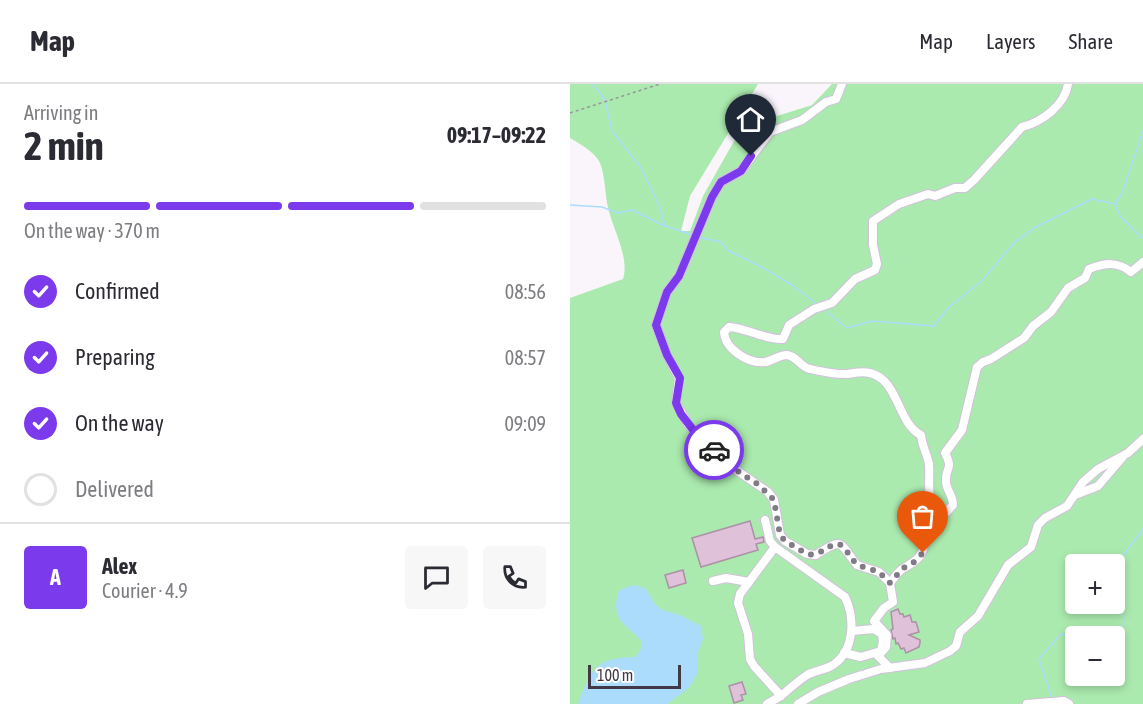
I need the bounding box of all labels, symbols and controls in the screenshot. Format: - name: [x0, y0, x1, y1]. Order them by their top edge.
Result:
- text: Map: [30, 25, 75, 57]
- text: Map: [919, 29, 953, 53]
- text: Layers: [986, 29, 1036, 53]
- text: Share: [1069, 29, 1113, 53]
- pin: [725, 94, 776, 156]
- text: Arriving in: [24, 101, 98, 124]
- icon: home: [734, 103, 767, 136]
- text: 09:17–09:22: [447, 122, 546, 148]
- text: 2 min: [24, 124, 104, 168]
- text: On the way · 370 m: [24, 219, 160, 242]
- icon: check: [24, 275, 57, 308]
- text: Confirmed: [75, 278, 160, 304]
- text: 08:56: [505, 280, 546, 303]
- icon: check: [24, 341, 57, 374]
- text: Preparing: [75, 344, 155, 370]
- text: 08:57: [505, 346, 546, 369]
- icon: check: [24, 407, 57, 440]
- text: On the way: [75, 410, 164, 436]
- text: 09:09: [504, 412, 546, 435]
- courier: [684, 420, 744, 480]
- icon: car: [698, 434, 731, 467]
- text: Delivered: [75, 476, 154, 502]
- pin: [897, 491, 948, 553]
- icon: bag: [906, 500, 939, 533]
- button: chat: [405, 546, 468, 609]
- button: phone: [483, 546, 546, 609]
- text: Alex: [102, 553, 137, 579]
- map controls: [1065, 554, 1125, 686]
- button: +: [1065, 554, 1125, 614]
- text: A: [50, 564, 61, 590]
- text: Courier · 4.9: [102, 579, 188, 602]
- button: −: [1065, 626, 1125, 686]
- scale bar: [588, 662, 681, 690]
- text: 100 m: [597, 666, 633, 684]

